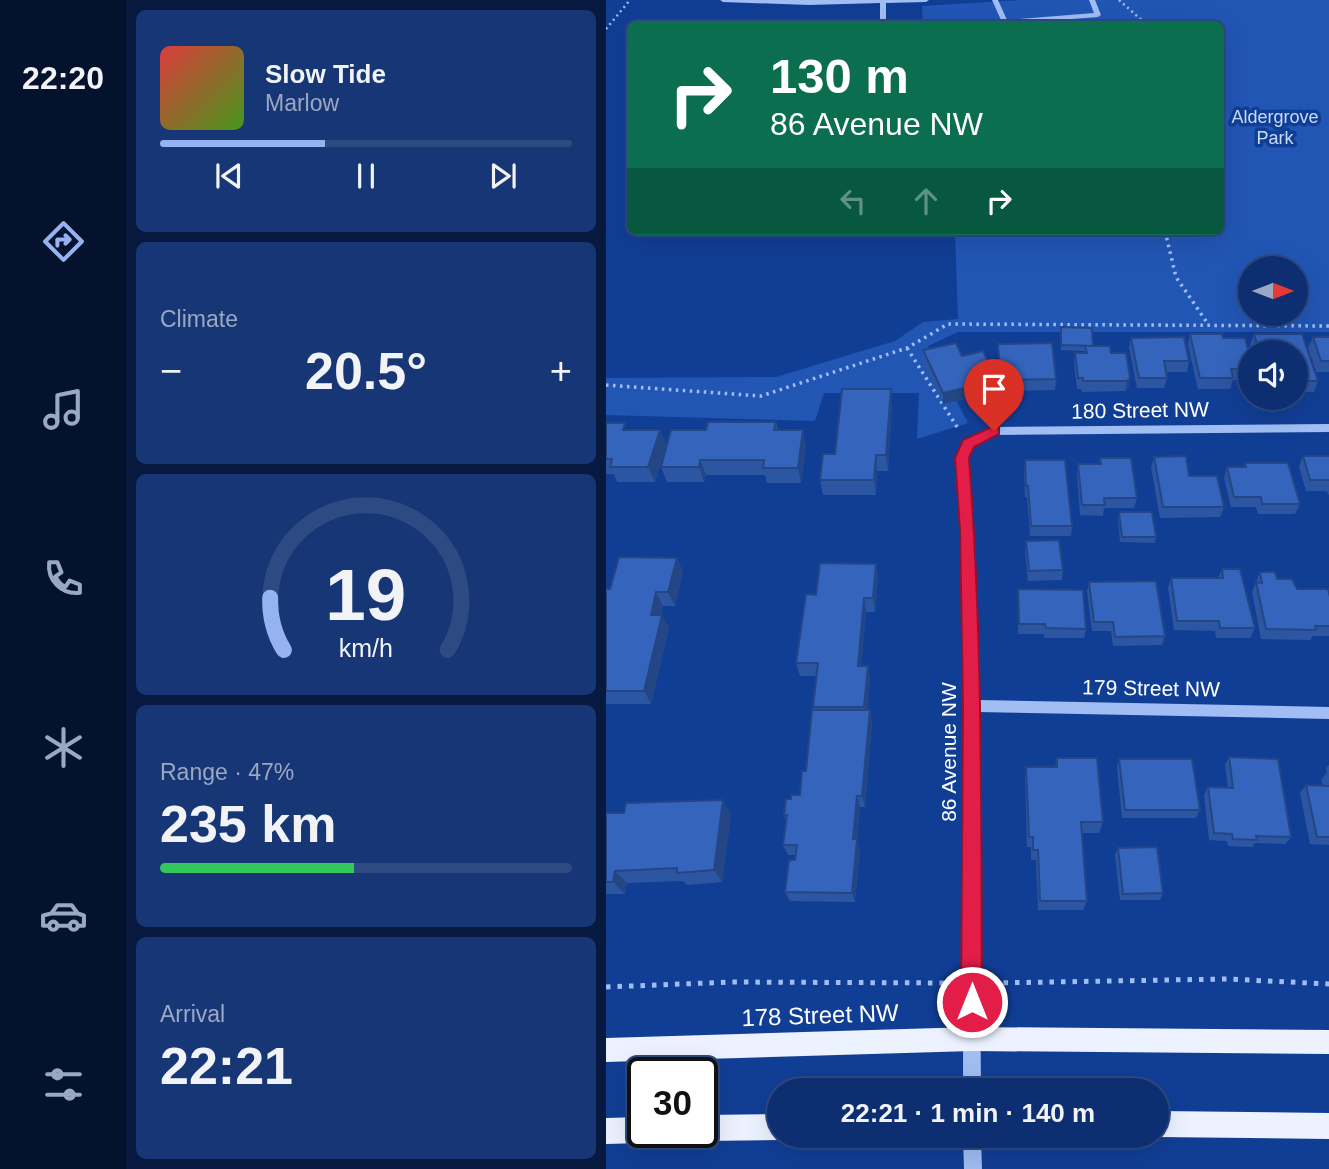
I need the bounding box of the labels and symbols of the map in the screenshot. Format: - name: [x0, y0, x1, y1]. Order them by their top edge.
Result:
- park label: Aldergrove Park: [1231, 107, 1319, 148]
- north arrow: [1238, 256, 1308, 326]
- pin: [964, 359, 1024, 431]
- street label: 180 Street NW: [1071, 397, 1209, 423]
- street label: 179 Street NW: [1082, 675, 1220, 701]
- street label: 86 Avenue NW: [937, 682, 960, 822]
- position arrow: [935, 965, 1009, 1039]
- street label: 178 Street NW: [741, 999, 899, 1031]
- speed limit sign: 30: [627, 1057, 718, 1148]

